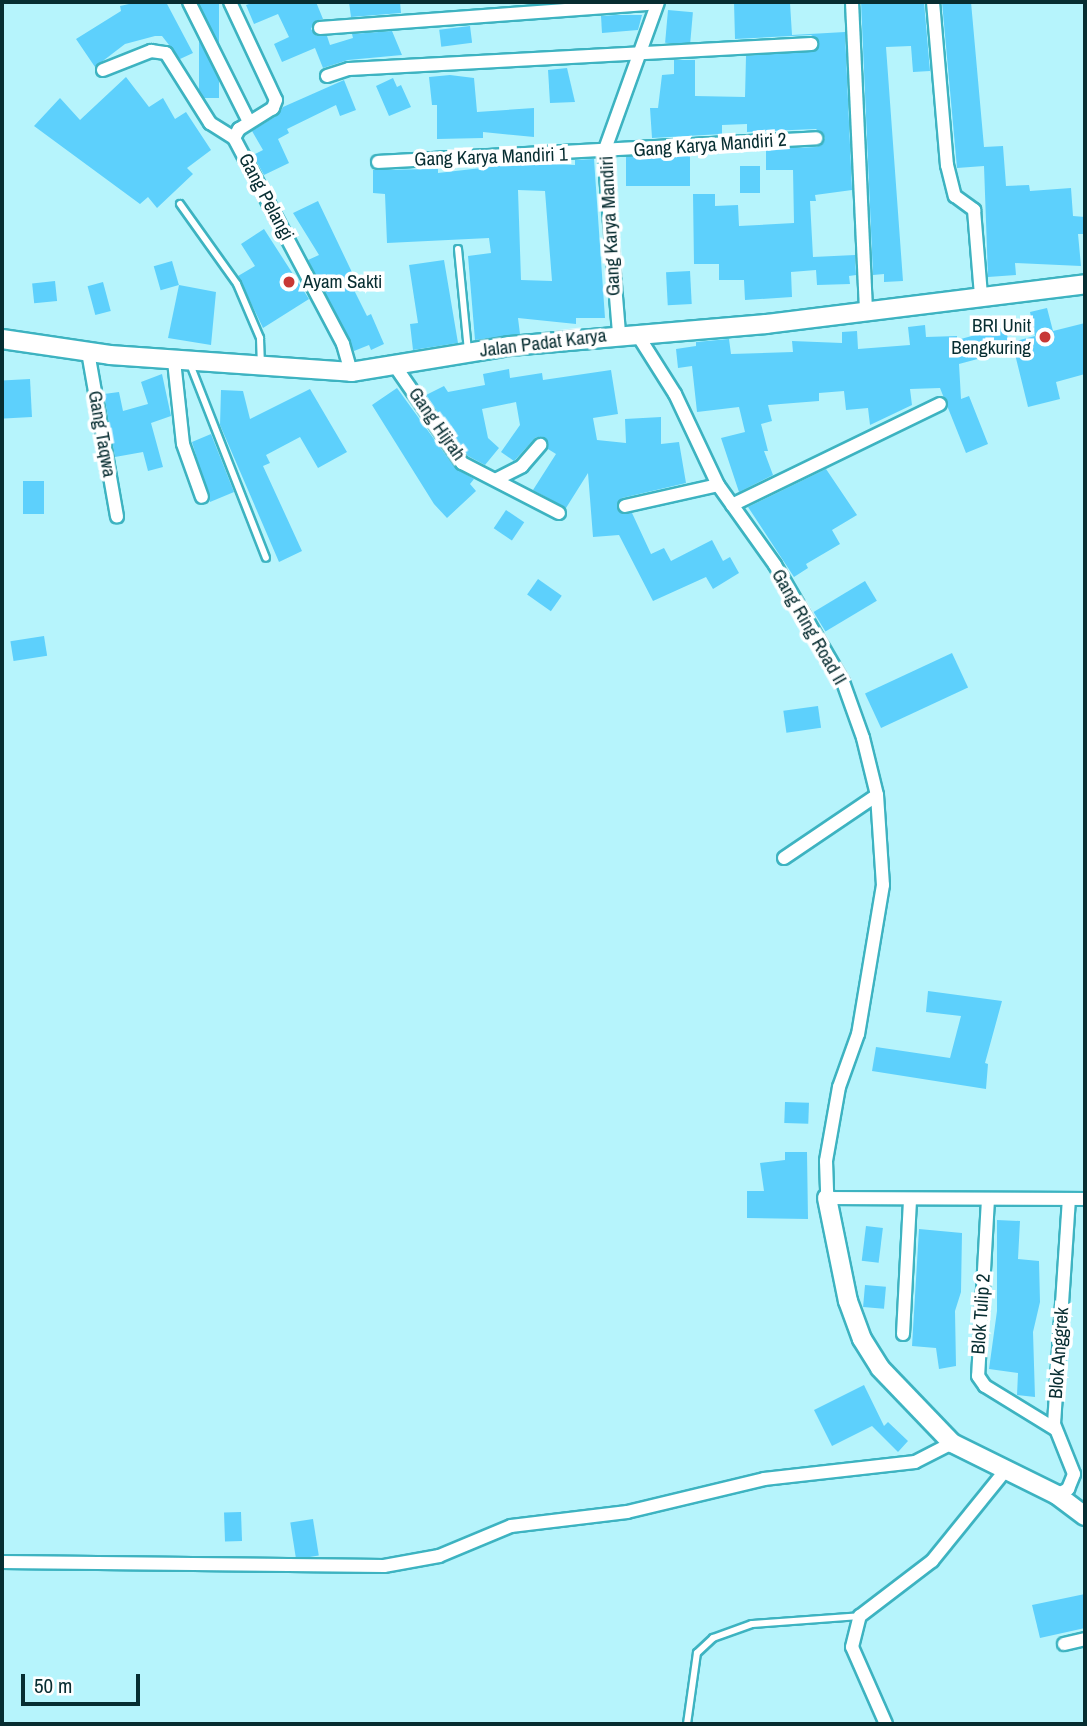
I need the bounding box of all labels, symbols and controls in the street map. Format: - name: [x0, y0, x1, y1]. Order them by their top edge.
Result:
- street label: Gang Karya Mandiri 2: [633, 128, 787, 162]
- street label: Gang Karya Mandiri 1: [414, 143, 568, 171]
- street label: Gang Pelangi: [234, 150, 298, 244]
- street label: Gang Karya Mandiri: [595, 155, 625, 297]
- place label: Ayam Sakti: [303, 271, 382, 293]
- marker: Ayam Sakti: [281, 274, 297, 290]
- place label: BRI Unit Bengkuring: [951, 315, 1031, 359]
- street label: Jalan Padat Karya: [478, 324, 608, 362]
- marker: BRI Unit Bengkuring: [1037, 329, 1053, 345]
- street label: Gang Hijrah: [404, 383, 470, 465]
- street label: Gang Taqwa: [83, 389, 121, 479]
- street label: Gang Ring Road II: [767, 565, 851, 689]
- street label: Blok Tulip 2: [967, 1273, 995, 1355]
- street label: Blok Anggrek: [1044, 1306, 1074, 1400]
- scale bar: [24, 1660, 144, 1704]
- text: 50 m: [34, 1671, 72, 1700]

